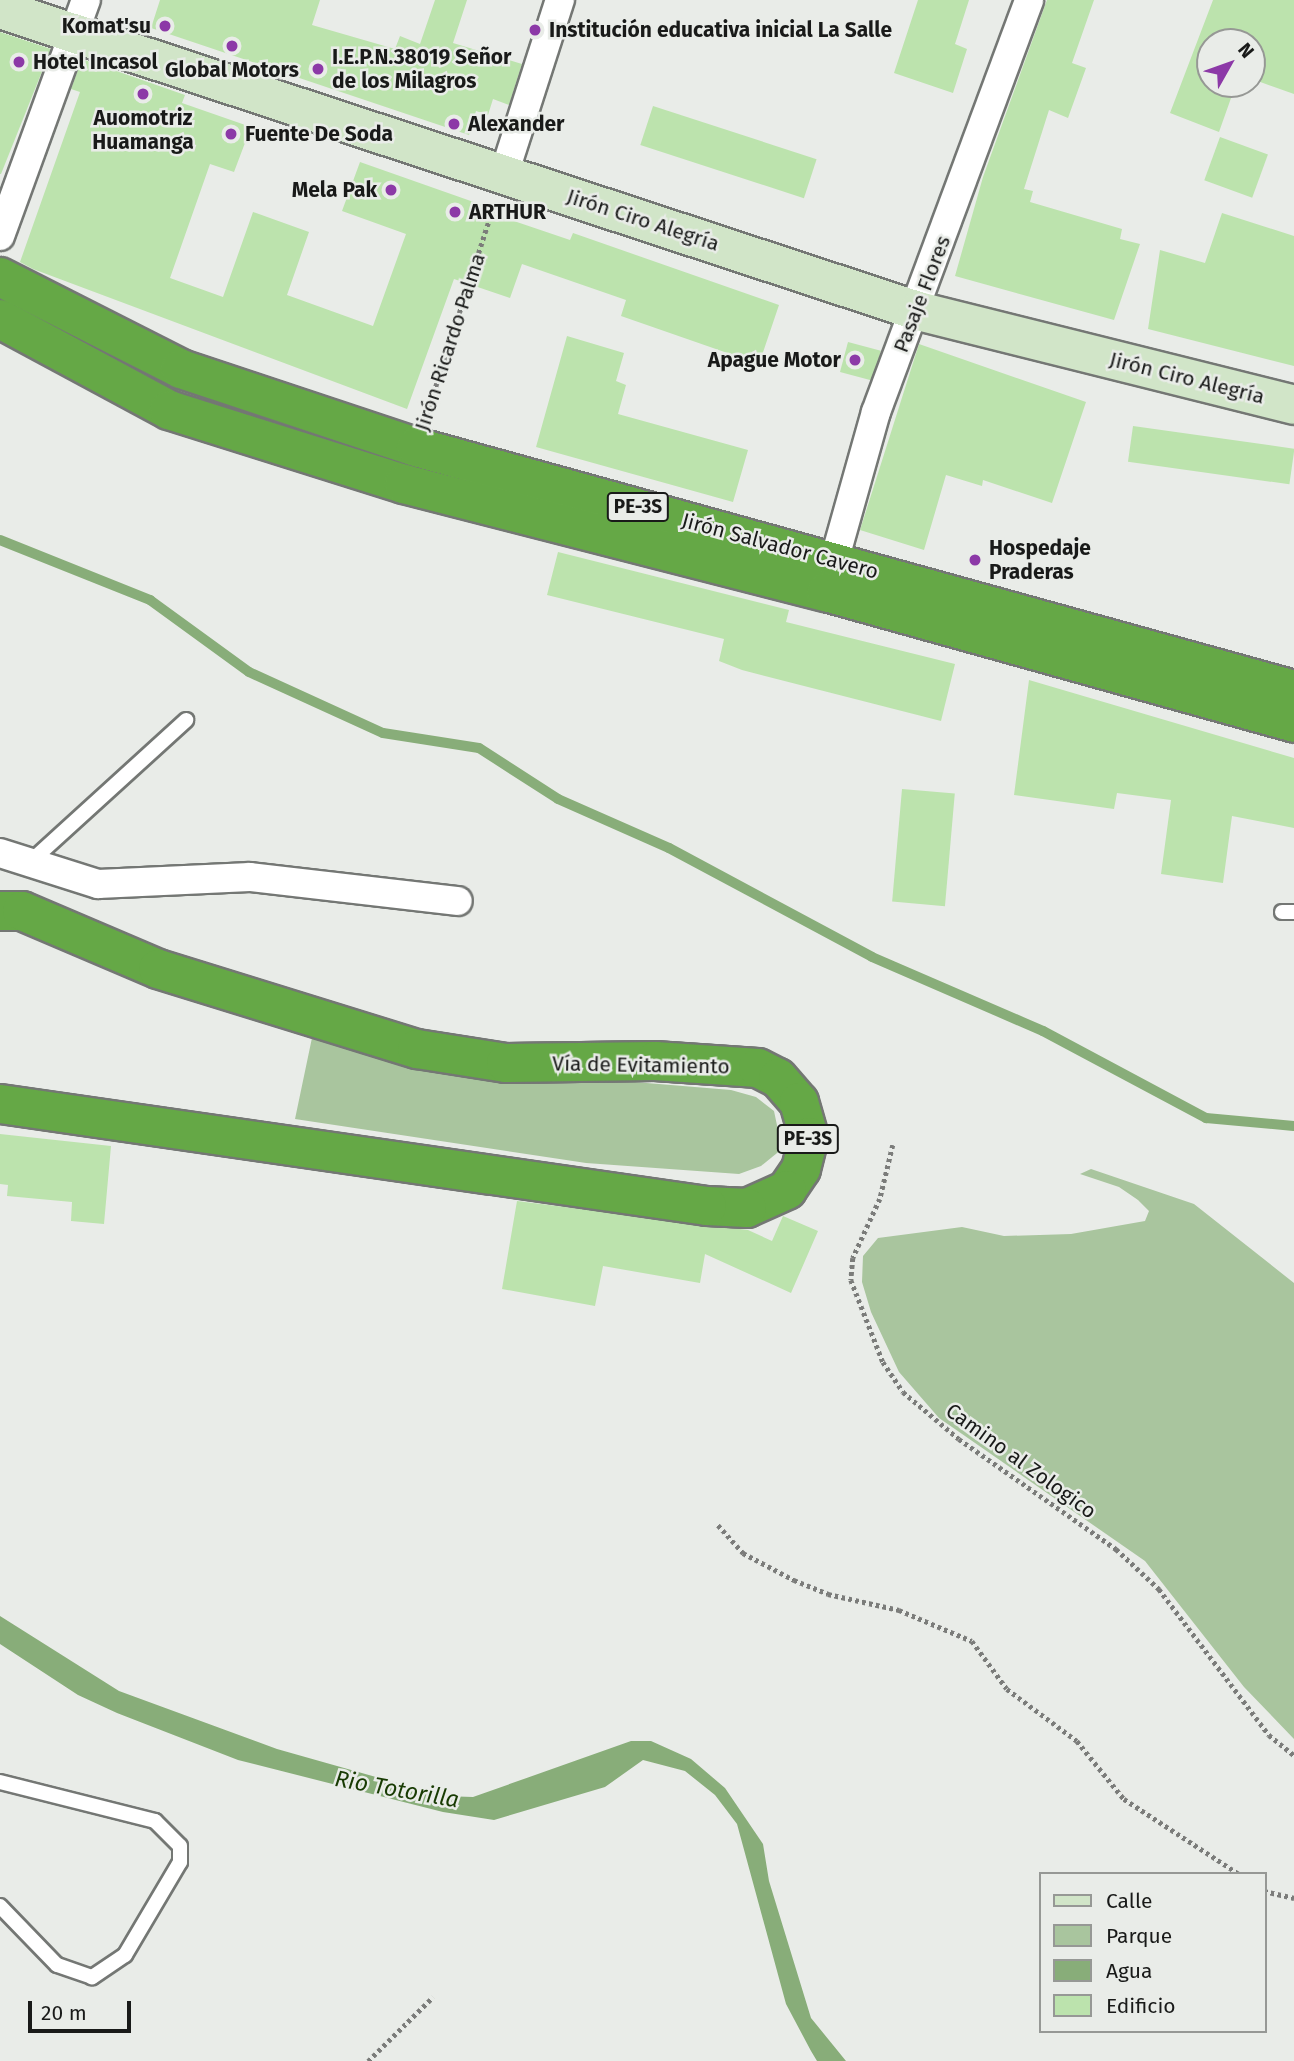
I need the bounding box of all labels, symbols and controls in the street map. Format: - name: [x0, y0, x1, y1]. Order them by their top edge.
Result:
- place label: Komat'su: [62, 13, 151, 39]
- place label: Institución educativa inicial La Salle: [549, 17, 892, 43]
- marker: Komat'su: [157, 18, 173, 34]
- marker: Institución educativa inicial La Salle: [527, 22, 543, 38]
- north arrow: [1196, 28, 1266, 98]
- marker: Global Motors: [224, 38, 240, 54]
- text: N: [1233, 38, 1259, 63]
- place label: I.E.P.N.38019 Señor de los Milagros: [332, 44, 512, 94]
- place label: Hotel Incasol: [33, 49, 158, 75]
- marker: Hotel Incasol: [11, 54, 27, 70]
- place label: Global Motors: [165, 57, 299, 83]
- marker: I.E.P.N.38019 Señor de los Milagros: [310, 61, 326, 77]
- marker: Auomotriz Huamanga: [135, 86, 151, 102]
- place label: Auomotriz Huamanga: [92, 105, 194, 155]
- place label: Alexander: [468, 111, 565, 137]
- marker: Alexander: [446, 116, 462, 132]
- place label: Fuente De Soda: [245, 121, 393, 147]
- marker: Fuente De Soda: [223, 126, 239, 142]
- place label: Mela Pak: [292, 177, 377, 203]
- marker: Mela Pak: [383, 182, 399, 198]
- street label: Jirón Ciro Alegría: [564, 183, 722, 257]
- place label: ARTHUR: [469, 199, 546, 225]
- marker: ARTHUR: [447, 204, 463, 220]
- street label: Pasaje Flores: [888, 232, 956, 356]
- street label: Jirón Ricardo Palma: [409, 250, 491, 434]
- place label: Apague Motor: [708, 347, 841, 373]
- street label: Jirón Ciro Alegría: [1107, 347, 1267, 409]
- marker: Apague Motor: [847, 352, 863, 368]
- road number: PE-3S: [606, 492, 670, 522]
- street label: Jirón Salvador Cavero: [679, 508, 881, 584]
- place label: Hospedaje Praderas: [989, 535, 1091, 585]
- marker: Hospedaje Praderas: [967, 552, 983, 568]
- street label: Vía de Evitamiento: [552, 1051, 730, 1079]
- road number: PE-3S: [776, 1124, 840, 1154]
- street label: Camino al Zologico: [941, 1398, 1101, 1524]
- water label: Rio Totorilla: [333, 1765, 461, 1813]
- legend: [1038, 1872, 1266, 2033]
- text: Calle: [1106, 1888, 1152, 1914]
- text: Parque: [1106, 1923, 1172, 1949]
- text: Agua: [1106, 1958, 1152, 1984]
- scale bar: [32, 1988, 135, 2032]
- text: Edificio: [1106, 1993, 1176, 2019]
- text: 20 m: [41, 2000, 87, 2026]

